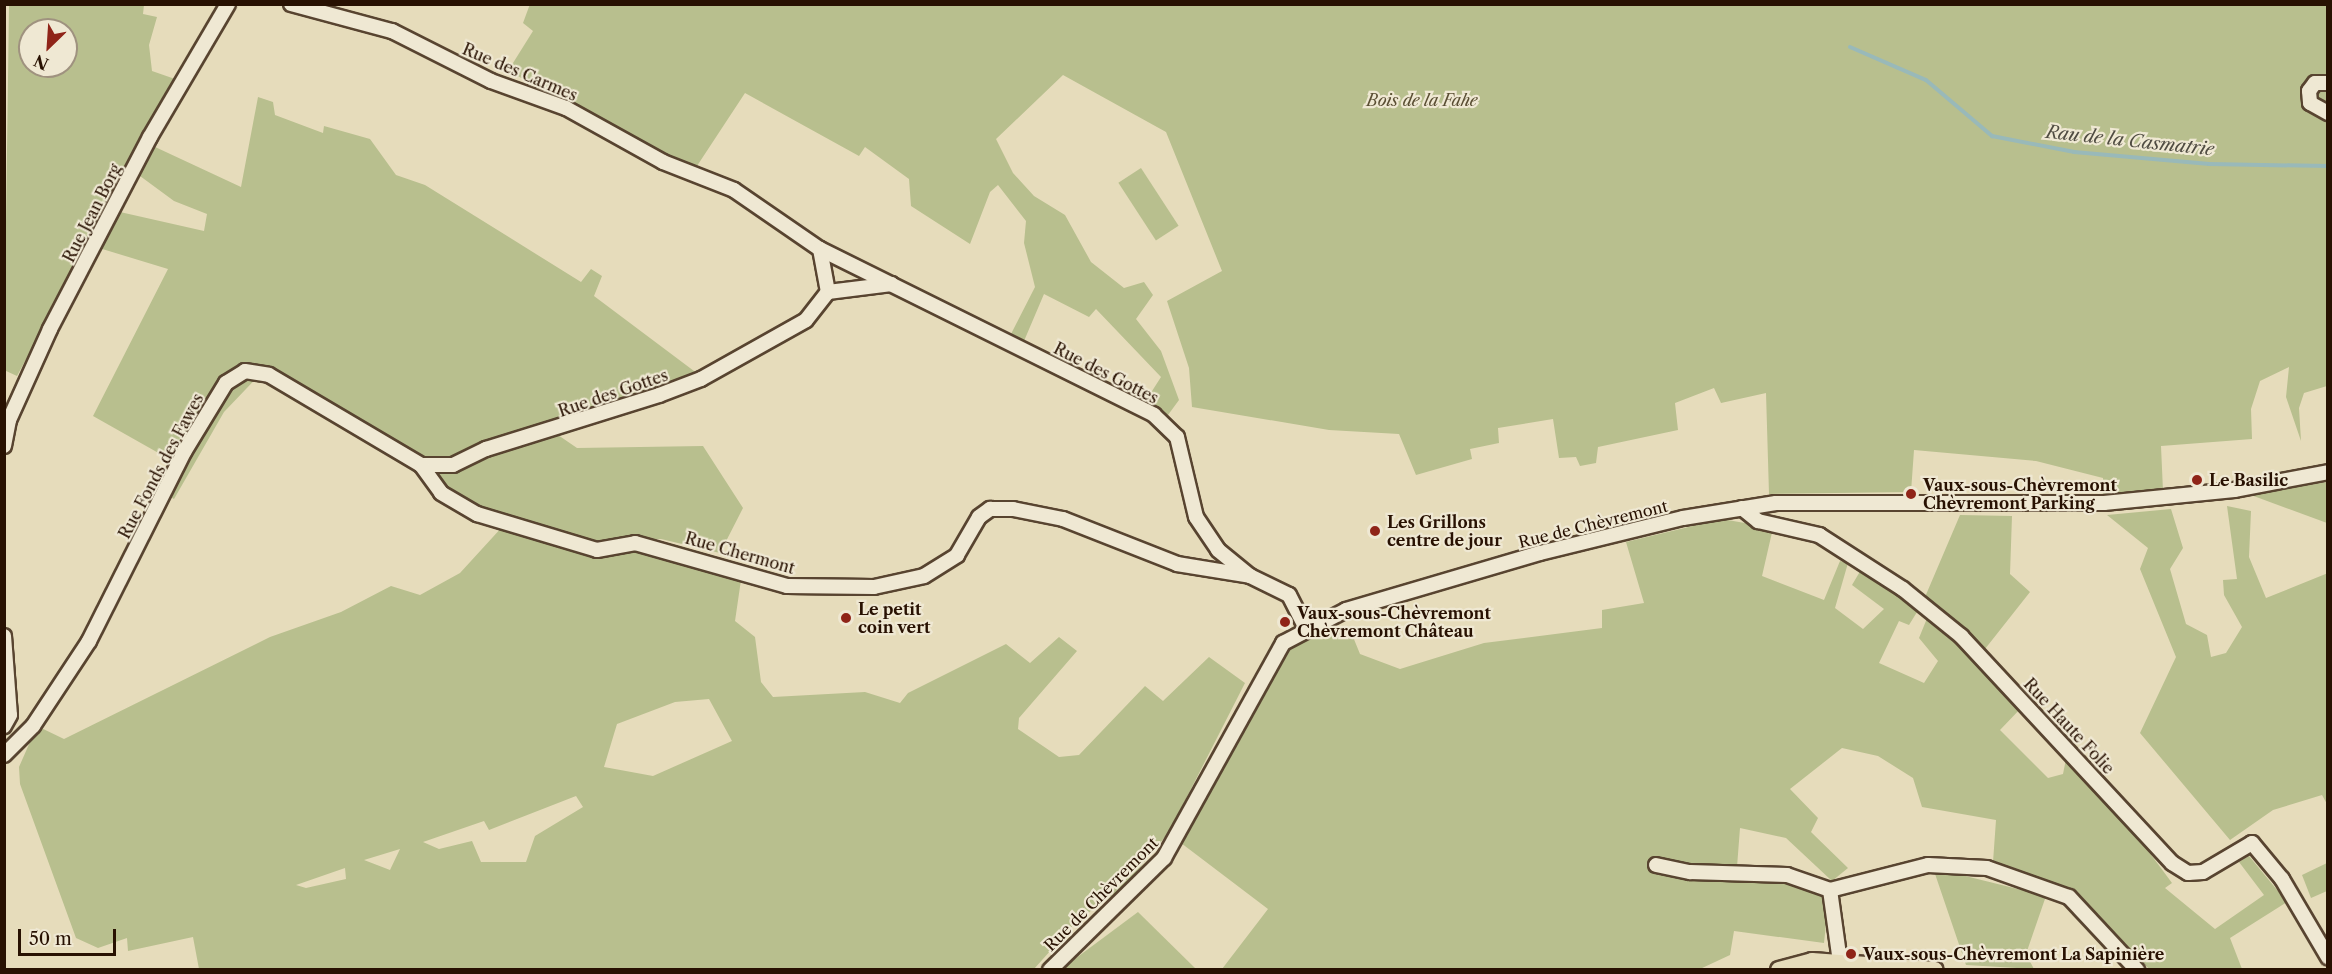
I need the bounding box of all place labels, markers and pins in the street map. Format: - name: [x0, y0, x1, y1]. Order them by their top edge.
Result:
- place label: Le Basilic: [2209, 470, 2288, 490]
- marker: Le Basilic: [2190, 473, 2204, 487]
- place label: Vaux-sous-Chèvremont Chèvremont Parking: [1923, 475, 2117, 513]
- marker: Vaux-sous-Chèvremont Chèvremont Parking: [1904, 487, 1918, 501]
- place label: Les Grillons centre de jour: [1387, 512, 1502, 550]
- marker: Les Grillons centre de jour: [1368, 524, 1382, 538]
- place label: Le petit coin vert: [858, 599, 931, 637]
- place label: Vaux-sous-Chèvremont Chèvremont Château: [1297, 603, 1491, 641]
- marker: Le petit coin vert: [839, 611, 853, 625]
- marker: Vaux-sous-Chèvremont Chèvremont Château: [1278, 615, 1292, 629]
- place label: Vaux-sous-Chèvremont La Sapinière: [1863, 944, 2165, 964]
- marker: Vaux-sous-Chèvremont La Sapinière: [1844, 947, 1858, 961]

